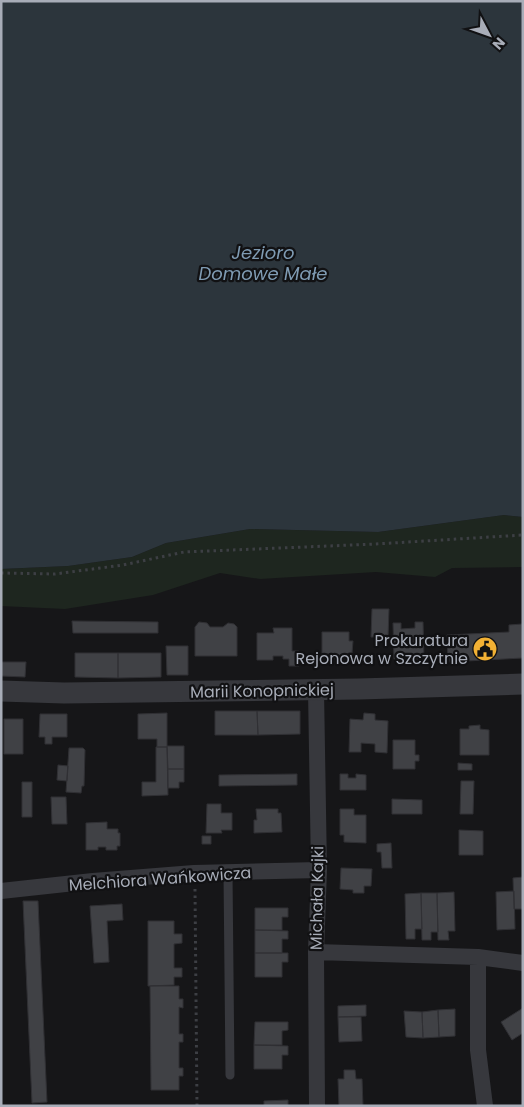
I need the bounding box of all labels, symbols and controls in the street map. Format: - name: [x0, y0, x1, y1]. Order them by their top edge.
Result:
- north arrow: [464, 10, 514, 60]
- text: N: [488, 33, 510, 54]
- water label: Jezioro Domowe Małe: [199, 240, 327, 286]
- place label: Prokuratura Rejonowa w Szczytnie: [295, 629, 468, 670]
- public building icon: Prokuratura Rejonowa w Szczytnie: [472, 636, 498, 662]
- street label: Marii Konopnickiej: [190, 678, 334, 704]
- street label: Michała Kajki: [305, 846, 329, 950]
- street label: Melchiora Wańkowicza: [68, 861, 252, 897]

